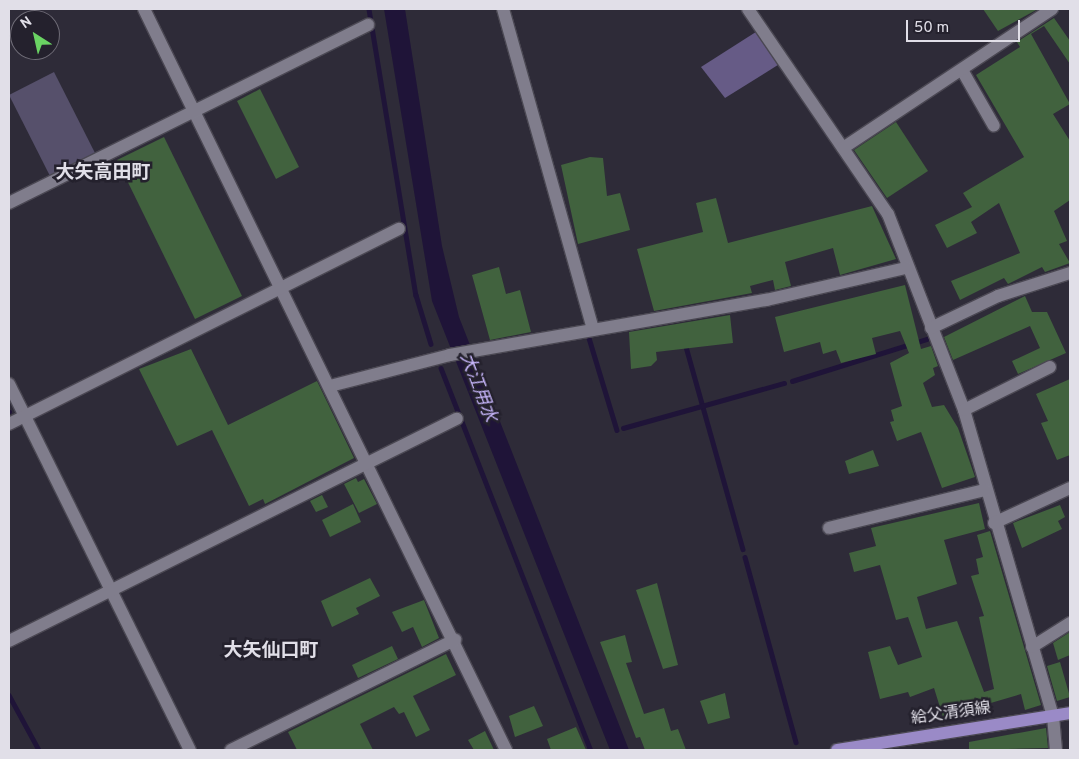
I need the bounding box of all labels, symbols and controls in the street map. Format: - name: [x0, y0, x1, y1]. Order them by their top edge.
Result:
- north arrow: [10, 10, 60, 60]
- scale bar: [909, 10, 1023, 42]
- text: N: [18, 13, 36, 33]
- text: 50 m: [914, 19, 949, 38]
- district label: 大矢高田町: [56, 163, 150, 185]
- water label: 大江用水: [454, 351, 500, 425]
- district label: 大矢仙口町: [224, 641, 318, 663]
- street label: 給父清須線: [910, 699, 992, 729]

